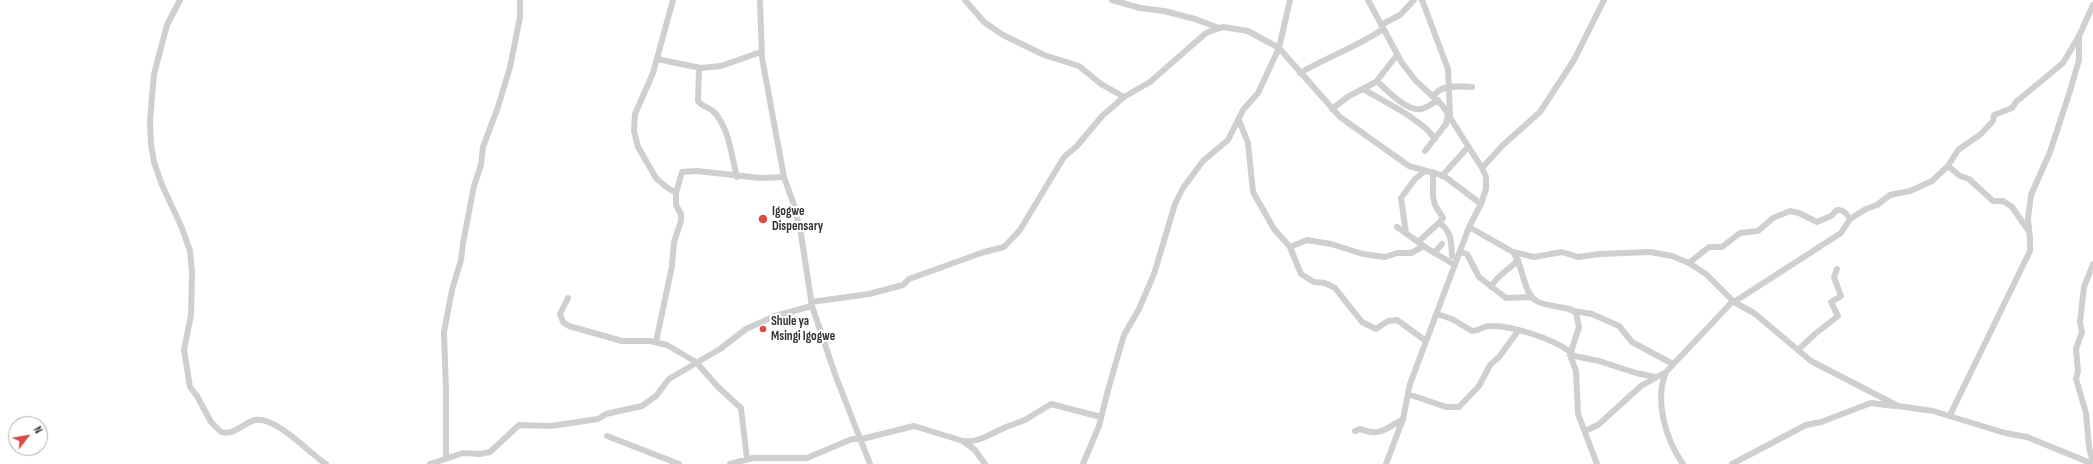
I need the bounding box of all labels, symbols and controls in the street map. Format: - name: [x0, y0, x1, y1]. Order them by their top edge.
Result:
- place label: Igogwe Dispensary: [772, 204, 823, 235]
- marker: Igogwe Dispensary: [757, 213, 769, 225]
- place label: Shule ya Msingi Igogwe: [771, 314, 835, 345]
- marker: Shule ya Msingi Igogwe: [758, 324, 768, 334]
- north arrow: [8, 416, 48, 456]
- text: N: [31, 424, 45, 436]

